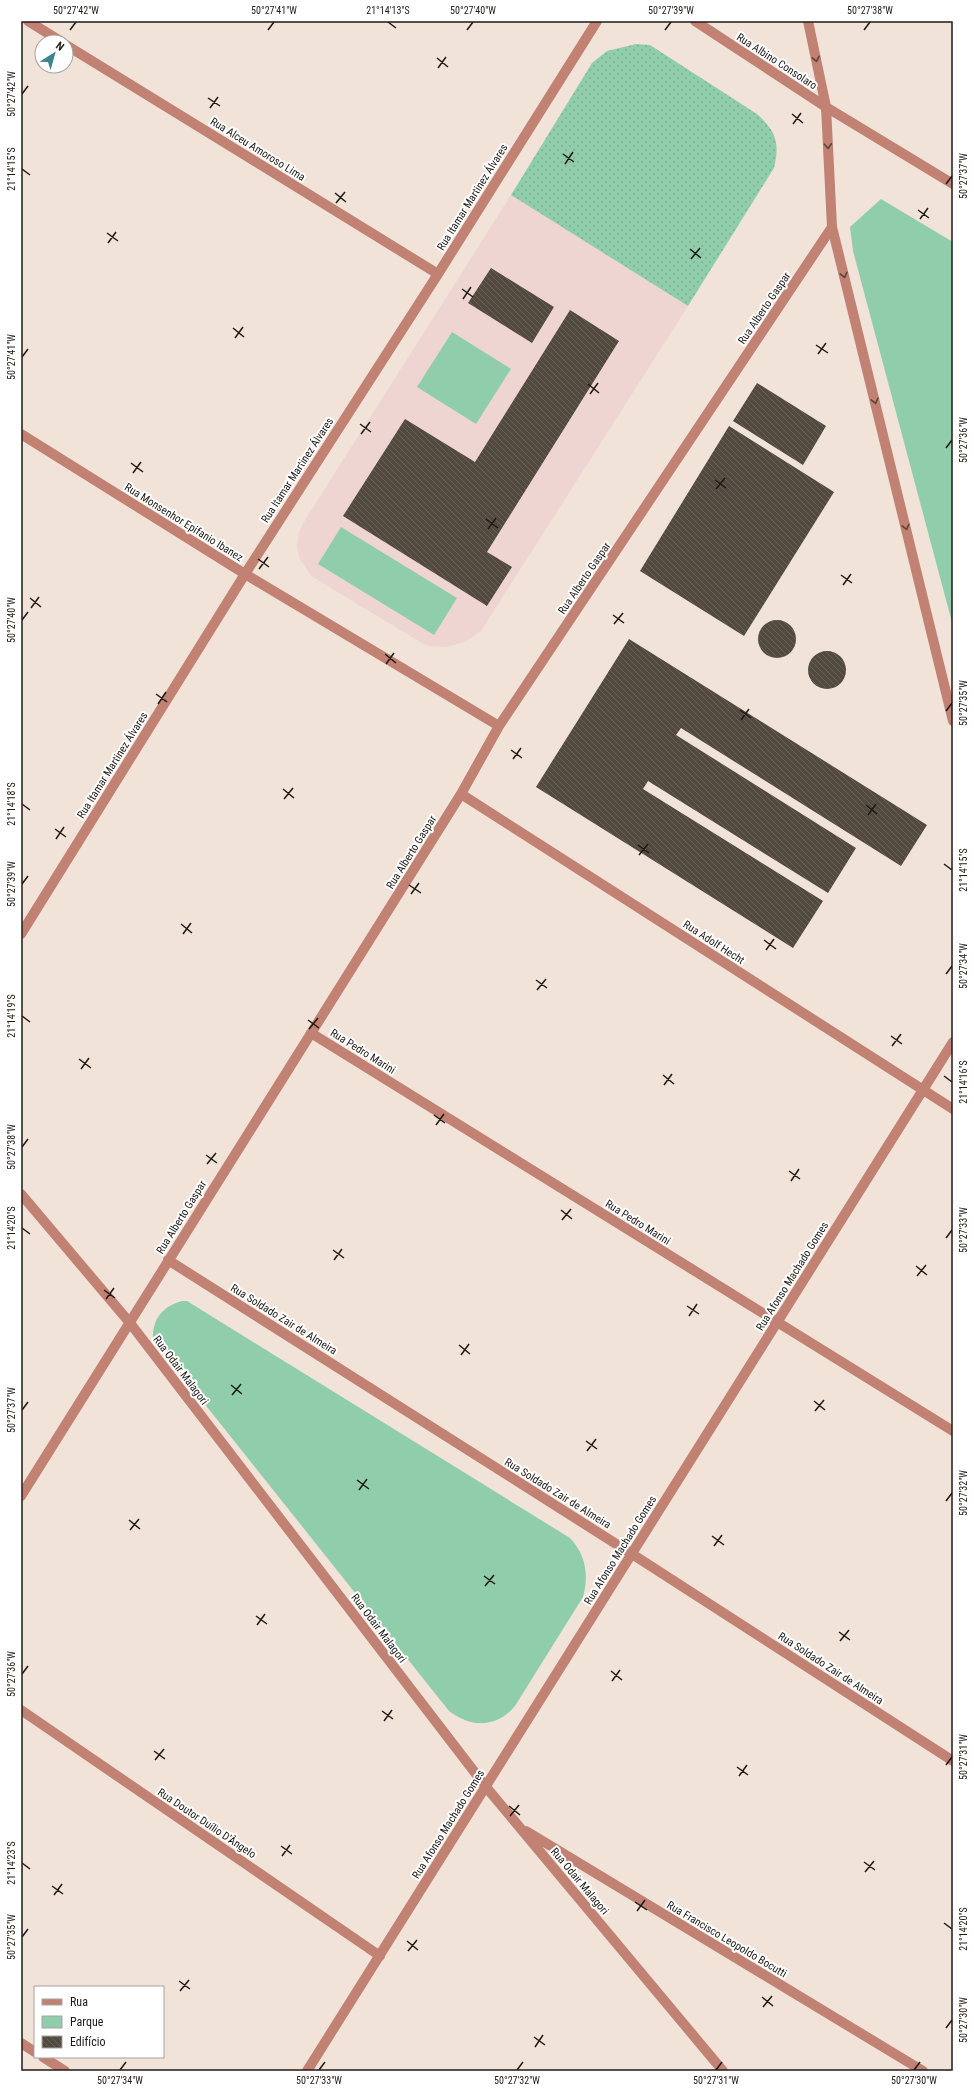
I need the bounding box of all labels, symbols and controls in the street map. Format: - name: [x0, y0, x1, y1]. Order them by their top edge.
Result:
- text: 50°27'42"W: [53, 5, 99, 16]
- text: 50°27'41"W: [251, 5, 297, 16]
- text: 21°14'13"S: [366, 5, 410, 16]
- text: 50°27'40"W: [450, 5, 496, 16]
- text: 50°27'39"W: [648, 5, 694, 16]
- text: 50°27'38"W: [847, 5, 893, 16]
- street label: Rua Albino Consolaro: [734, 31, 820, 93]
- north arrow: [34, 34, 74, 74]
- text: N: [53, 39, 67, 54]
- one-way arrow: [811, 56, 820, 62]
- text: 50°27'42"W: [6, 71, 17, 117]
- street label: Rua Alceu Amoroso Lima: [208, 115, 307, 184]
- street label: Rua Itamar Martinez Álvares: [434, 142, 510, 253]
- one-way arrow: [824, 143, 832, 149]
- text: 21°14'15"S: [6, 147, 17, 191]
- text: 50°27'37"W: [958, 153, 969, 199]
- street label: Rua Alberto Gaspar: [736, 269, 794, 347]
- one-way arrow: [839, 272, 847, 278]
- text: 50°27'41"W: [6, 334, 17, 380]
- one-way arrow: [870, 398, 878, 404]
- street label: Rua Itamar Martinez Álvares: [259, 415, 336, 525]
- text: 50°27'36"W: [958, 417, 969, 463]
- street label: Rua Monsenhor Epifanio Ibanez: [122, 481, 245, 564]
- one-way arrow: [901, 524, 909, 531]
- street label: Rua Alberto Gaspar: [556, 539, 614, 617]
- text: 50°27'40"W: [6, 597, 17, 643]
- text: 50°27'35"W: [958, 680, 969, 726]
- street label: Rua Itamar Martinez Álvares: [74, 710, 150, 821]
- text: 21°14'18"S: [6, 782, 17, 826]
- street label: Rua Alberto Gaspar: [384, 813, 440, 891]
- text: 21°14'15"S: [958, 848, 969, 892]
- text: 50°27'39"W: [6, 861, 17, 907]
- street label: Rua Adolf Hecht: [681, 918, 747, 967]
- text: 50°27'34"W: [958, 943, 969, 989]
- text: 21°14'19"S: [6, 994, 17, 1038]
- street label: Rua Pedro Marini: [328, 1026, 398, 1077]
- text: 21°14'16"S: [958, 1060, 969, 1104]
- text: 50°27'38"W: [6, 1124, 17, 1170]
- street label: Rua Alberto Gaspar: [154, 1178, 210, 1256]
- street label: Rua Pedro Marini: [603, 1197, 673, 1248]
- text: 21°14'20"S: [6, 1206, 17, 1250]
- text: 50°27'33"W: [958, 1207, 969, 1253]
- street label: Rua Afonso Machado Gomes: [754, 1219, 831, 1333]
- street label: Rua Soldado Zair de Almeira: [228, 1281, 339, 1357]
- street label: Rua Odair Malagori: [150, 1333, 211, 1407]
- text: 50°27'37"W: [6, 1387, 17, 1433]
- street label: Rua Soldado Zair de Almeira: [502, 1455, 613, 1531]
- text: 50°27'32"W: [958, 1470, 969, 1516]
- street label: Rua Afonso Machado Gomes: [582, 1493, 659, 1607]
- street label: Rua Odair Malagori: [348, 1591, 409, 1665]
- street label: Rua Soldado Zair de Almeira: [776, 1630, 886, 1707]
- text: 50°27'36"W: [6, 1651, 17, 1697]
- text: 50°27'31"W: [958, 1734, 969, 1780]
- street label: Rua Afonso Machado Gomes: [410, 1767, 487, 1881]
- street label: Rua Doutor Duílio D'Ângelo: [155, 1786, 259, 1861]
- text: 21°14'23"S: [6, 1841, 17, 1885]
- street label: Rua Odair Malagori: [548, 1845, 611, 1917]
- street label: Rua Francisco Leopoldo Bocutti: [664, 1898, 789, 1980]
- text: 21°14'20"S: [958, 1907, 969, 1951]
- text: 50°27'35"W: [6, 1914, 17, 1960]
- legend: [34, 1986, 164, 2058]
- text: Rua: [70, 1995, 88, 2009]
- text: 50°27'30"W: [958, 1997, 969, 2043]
- text: Parque: [70, 2015, 104, 2029]
- text: Edifício: [70, 2035, 106, 2049]
- text: 50°27'34"W: [97, 2075, 143, 2086]
- text: 50°27'33"W: [296, 2075, 342, 2086]
- text: 50°27'32"W: [494, 2075, 540, 2086]
- text: 50°27'31"W: [693, 2075, 739, 2086]
- text: 50°27'30"W: [891, 2075, 937, 2086]

